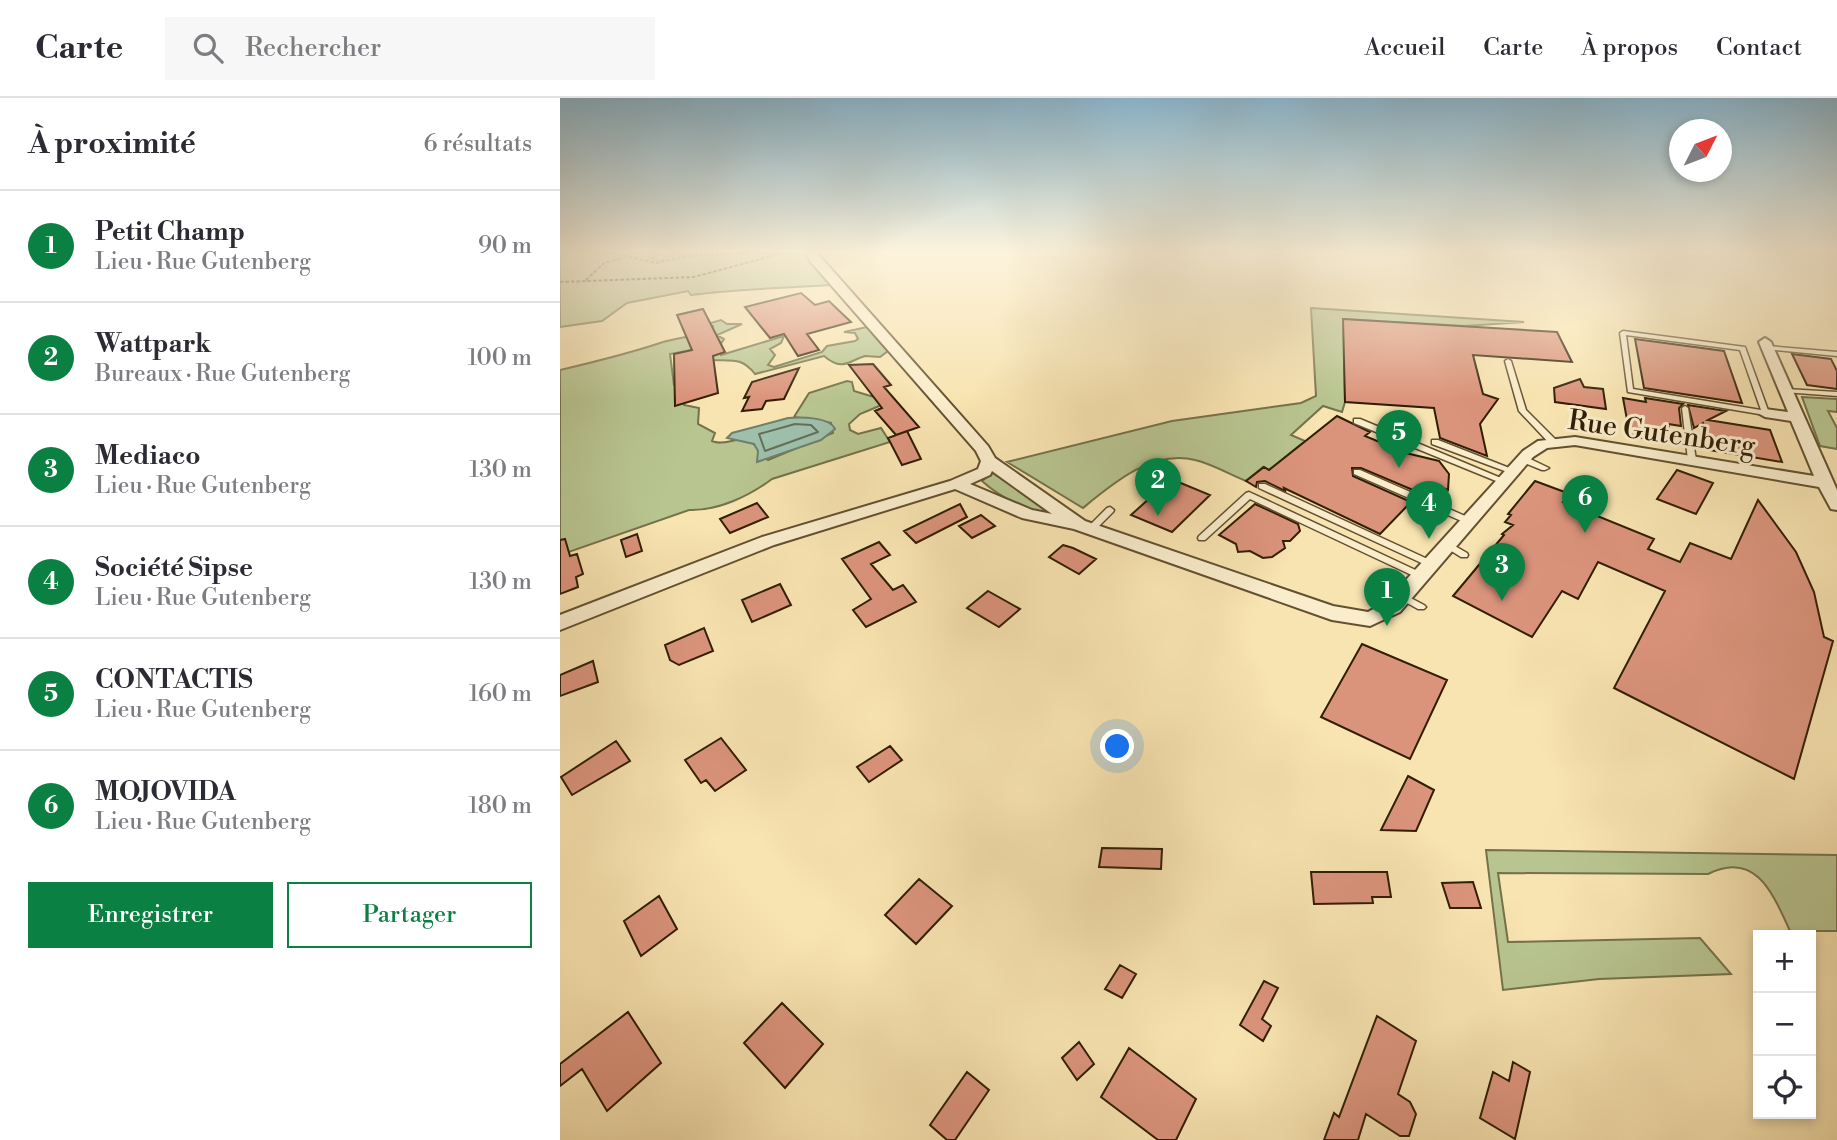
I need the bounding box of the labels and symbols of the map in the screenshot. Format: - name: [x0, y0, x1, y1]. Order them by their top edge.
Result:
- north arrow: [1669, 119, 1732, 182]
- street label: Rue Gutenberg: [1566, 403, 1758, 464]
- pin: 5: [1376, 410, 1422, 468]
- pin: 2: [1135, 458, 1181, 516]
- pin: 6: [1562, 475, 1608, 533]
- pin: 4: [1406, 481, 1452, 539]
- pin: 3: [1479, 543, 1525, 601]
- pin: 1: [1364, 568, 1410, 626]
- your location: [1100, 729, 1134, 763]

